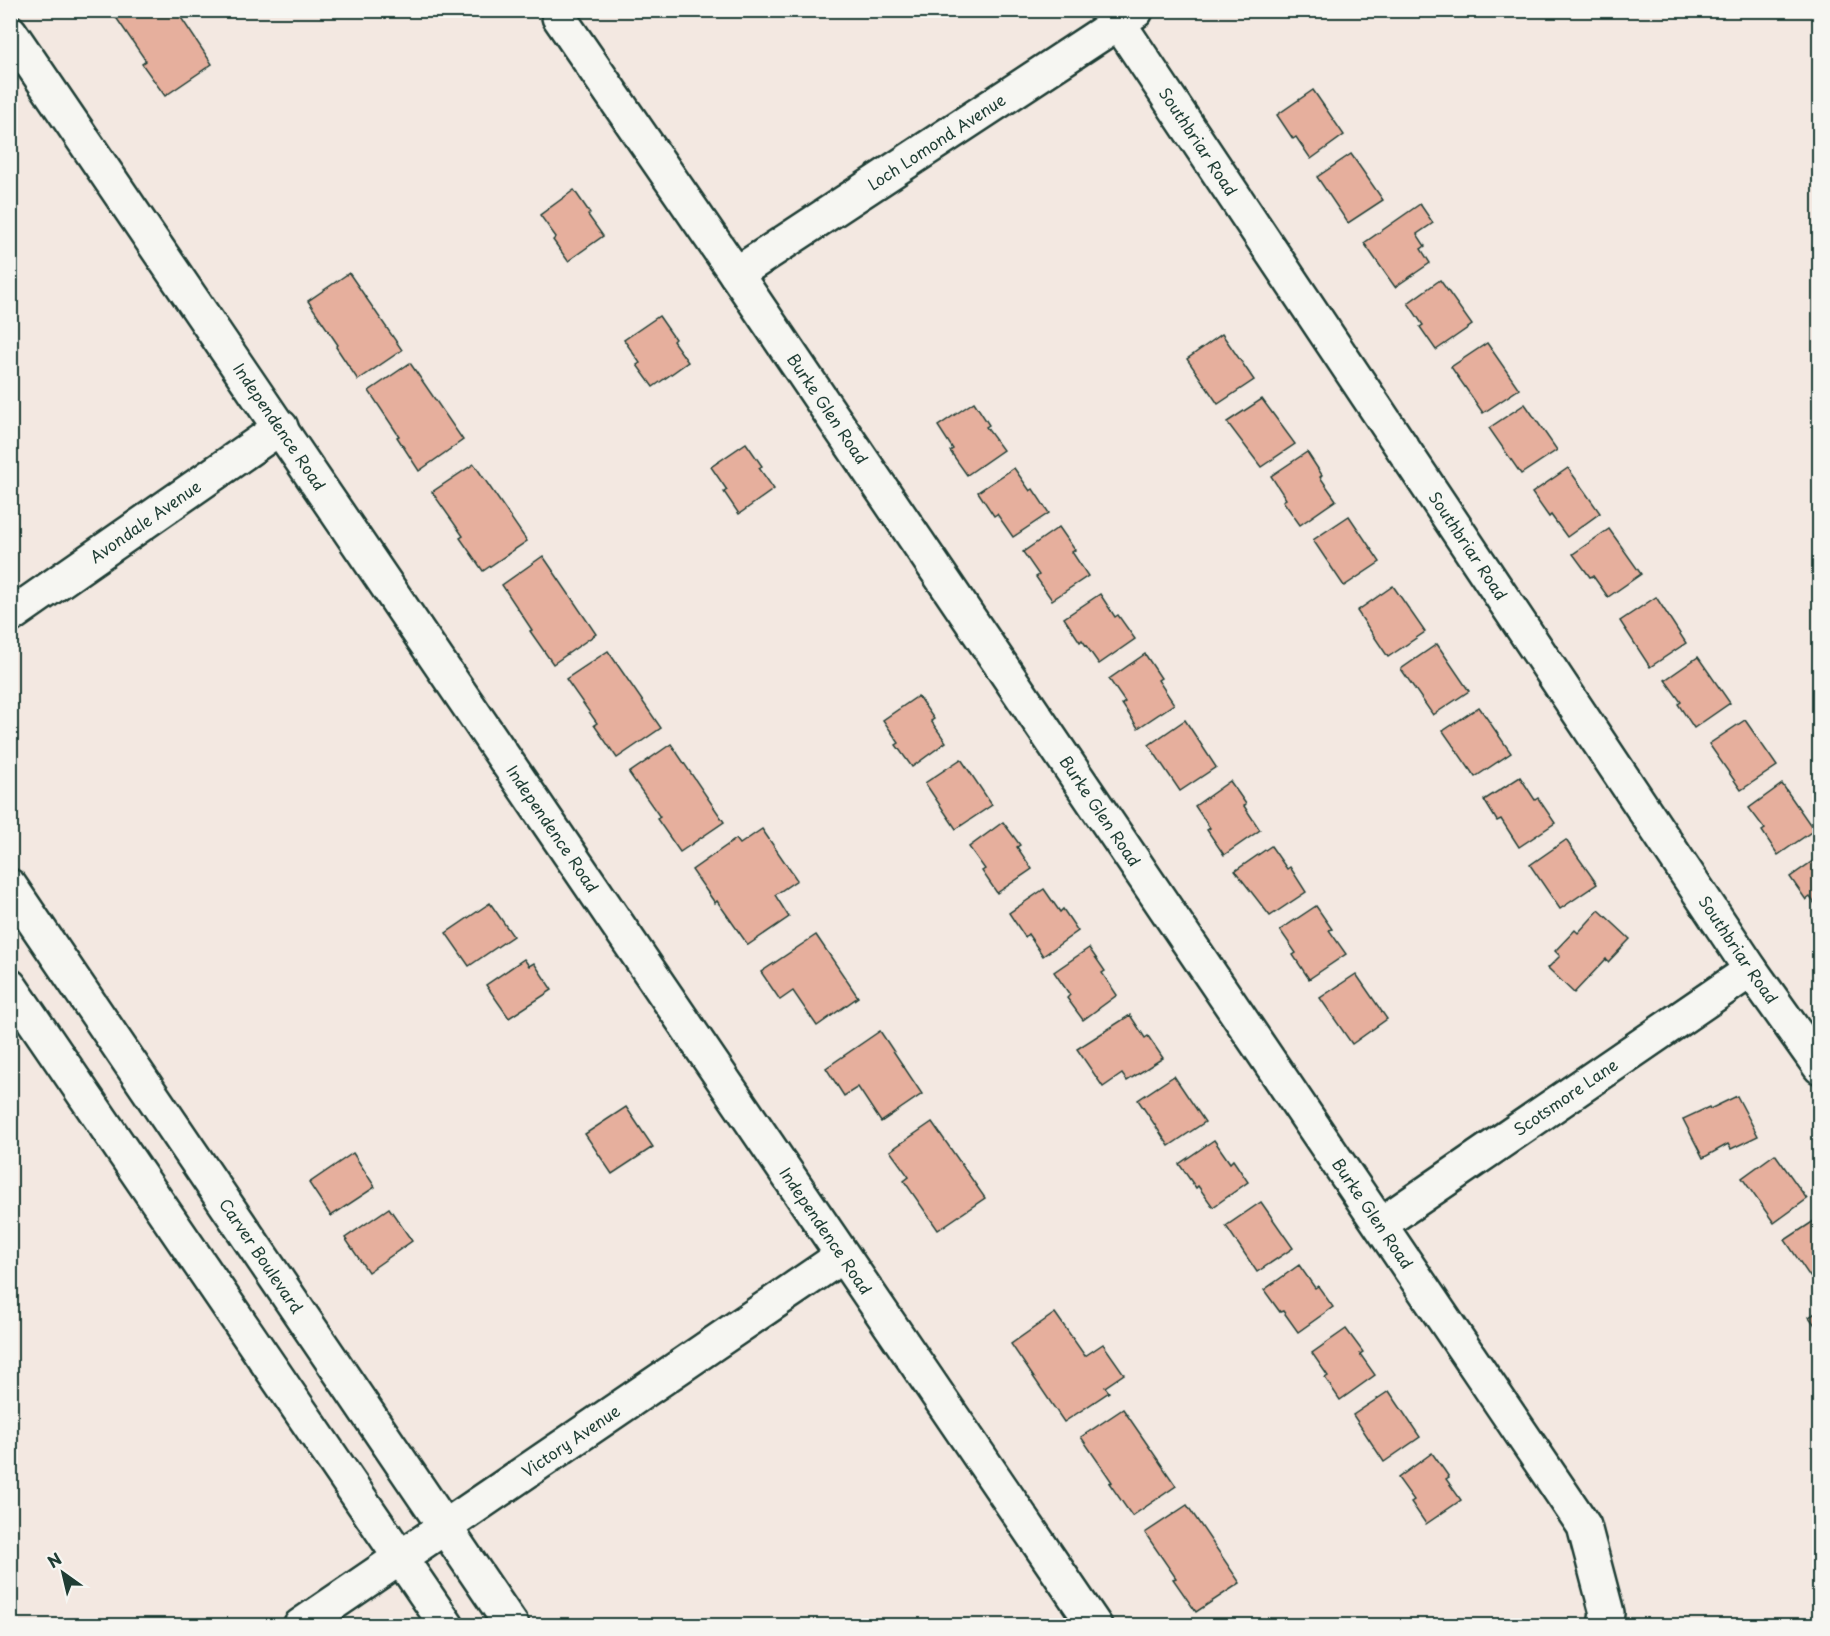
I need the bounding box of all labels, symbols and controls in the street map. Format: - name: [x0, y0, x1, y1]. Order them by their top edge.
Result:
- street label: Southbriar Road: [1154, 82, 1244, 200]
- street label: Loch Lomond Avenue: [862, 87, 1010, 196]
- street label: Burke Glen Road: [782, 348, 874, 469]
- street label: Independence Road: [228, 358, 332, 495]
- street label: Avondale Avenue: [84, 473, 205, 568]
- street label: Southbriar Road: [1424, 486, 1514, 604]
- street label: Burke Glen Road: [1055, 750, 1147, 871]
- street label: Independence Road: [501, 760, 605, 897]
- street label: Southbriar Road: [1694, 890, 1784, 1008]
- street label: Scotsmore Lane: [1508, 1052, 1622, 1141]
- street label: Burke Glen Road: [1327, 1153, 1419, 1273]
- street label: Independence Road: [774, 1162, 878, 1299]
- street label: Carver Boulevard: [214, 1193, 309, 1318]
- street label: Victory Avenue: [516, 1398, 625, 1482]
- north arrow: [33, 1543, 93, 1603]
- text: N: [42, 1546, 66, 1573]

